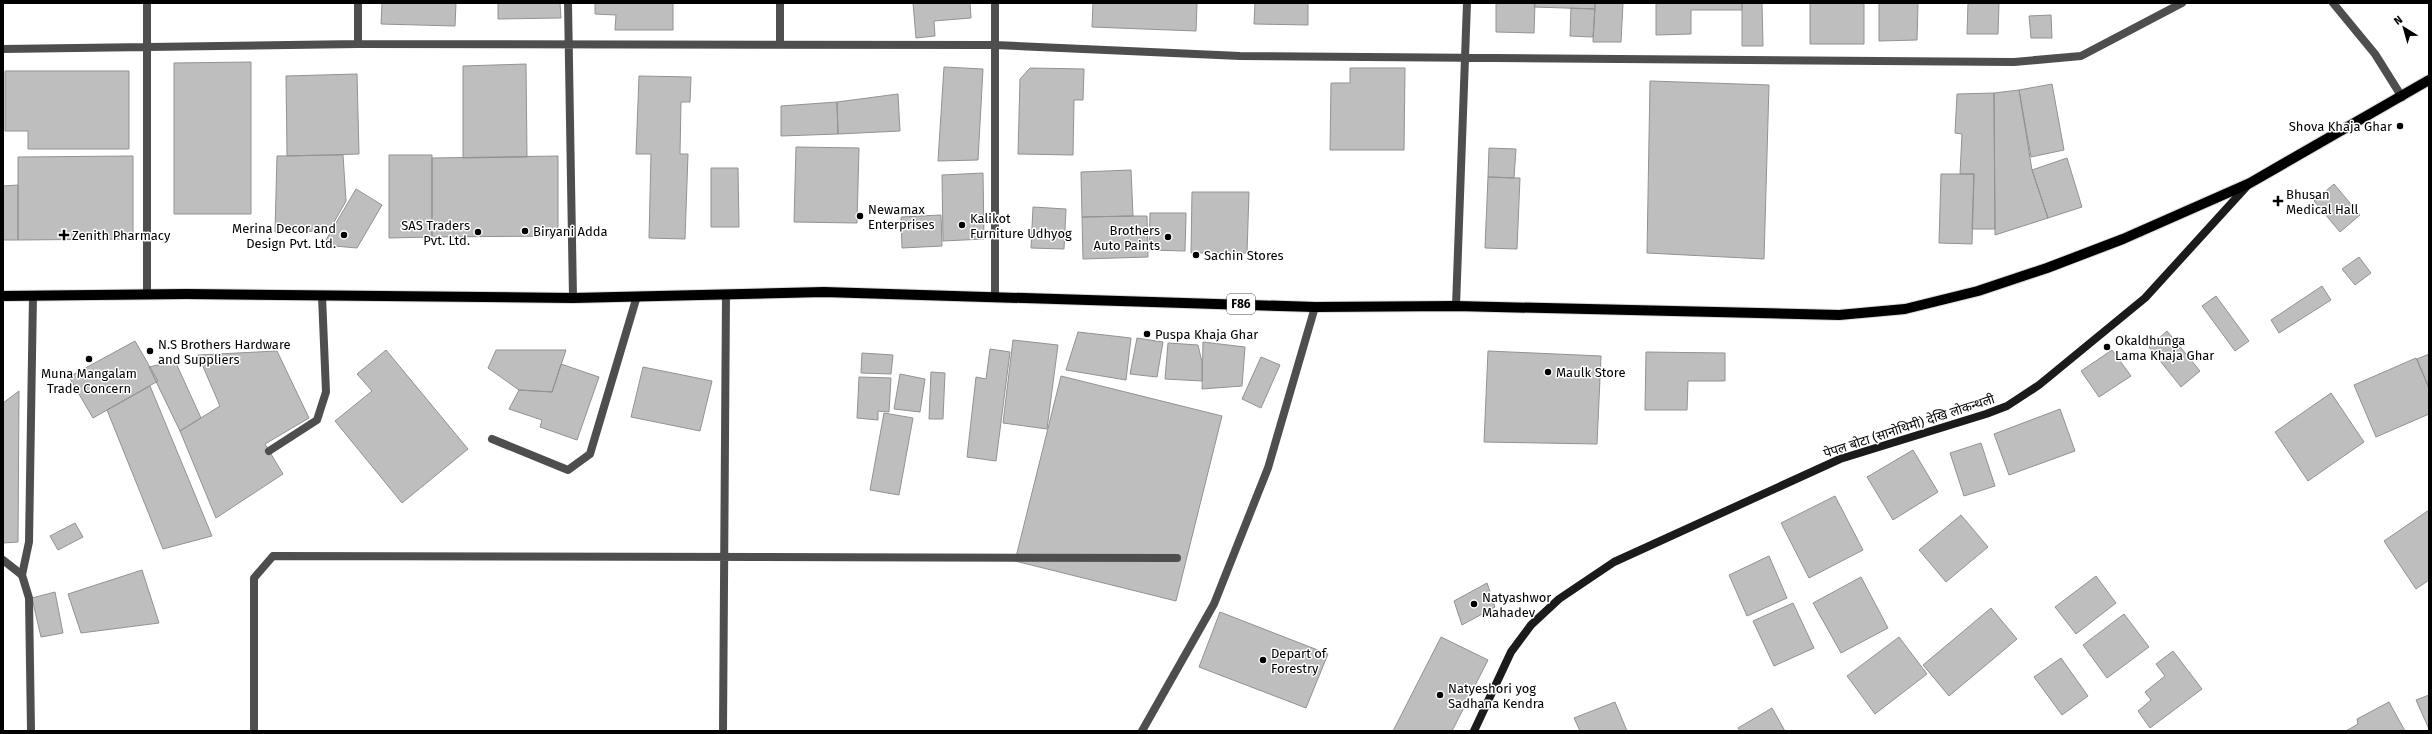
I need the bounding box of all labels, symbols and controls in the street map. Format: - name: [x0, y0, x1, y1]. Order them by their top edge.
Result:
- north arrow: [2384, 8, 2424, 48]
- text: N: [2391, 13, 2405, 28]
- place label: Shova Khaja Ghar: [2289, 119, 2392, 134]
- marker: Shova Khaja Ghar: [2395, 121, 2405, 131]
- place label: Bhusan Medical Hall: [2286, 187, 2359, 217]
- marker: Bhusan Medical Hall: [2273, 196, 2283, 206]
- place label: Newamax Enterprises: [868, 202, 935, 232]
- marker: Newamax Enterprises: [855, 211, 865, 221]
- place label: Kalikot Furniture Udhyog: [970, 211, 1072, 241]
- place label: SAS Traders Pvt. Ltd.: [401, 218, 470, 248]
- marker: Kalikot Furniture Udhyog: [957, 220, 967, 230]
- place label: Merina Decor and Design Pvt. Ltd.: [232, 221, 336, 251]
- place label: Brothers Auto Paints: [1093, 223, 1160, 253]
- place label: Biryani Adda: [533, 224, 608, 239]
- marker: Biryani Adda: [520, 226, 530, 236]
- marker: SAS Traders Pvt. Ltd.: [473, 227, 483, 237]
- place label: Zenith Pharmacy: [72, 228, 171, 243]
- marker: Zenith Pharmacy: [59, 230, 69, 240]
- marker: Merina Decor and Design Pvt. Ltd.: [339, 230, 349, 240]
- marker: Brothers Auto Paints: [1163, 232, 1173, 242]
- place label: Sachin Stores: [1204, 248, 1284, 263]
- marker: Sachin Stores: [1191, 250, 1201, 260]
- road number: F86: [1227, 294, 1255, 314]
- place label: Puspa Khaja Ghar: [1155, 327, 1258, 342]
- marker: Puspa Khaja Ghar: [1142, 329, 1152, 339]
- place label: Okaldhunga Lama Khaja Ghar: [2115, 333, 2214, 363]
- place label: N.S Brothers Hardware and Suppliers: [158, 337, 291, 367]
- marker: Okaldhunga Lama Khaja Ghar: [2102, 342, 2112, 352]
- marker: N.S Brothers Hardware and Suppliers: [145, 346, 155, 356]
- marker: Muna Mangalam Trade Concern: [84, 354, 94, 364]
- place label: Maulk Store: [1556, 365, 1626, 380]
- place label: Muna Mangalam Trade Concern: [41, 366, 137, 396]
- marker: Maulk Store: [1543, 367, 1553, 377]
- street label: पेपल बोटा (सानोथिमी) देखि लोकन्थली: [1822, 391, 1997, 461]
- place label: Natyashwor Mahadev: [1482, 590, 1551, 620]
- marker: Natyashwor Mahadev: [1469, 599, 1479, 609]
- place label: Depart of Forestry: [1271, 646, 1328, 676]
- marker: Depart of Forestry: [1258, 655, 1268, 665]
- place label: Natyeshori yog Sadhana Kendra: [1448, 681, 1544, 711]
- marker: Natyeshori yog Sadhana Kendra: [1435, 690, 1445, 700]

